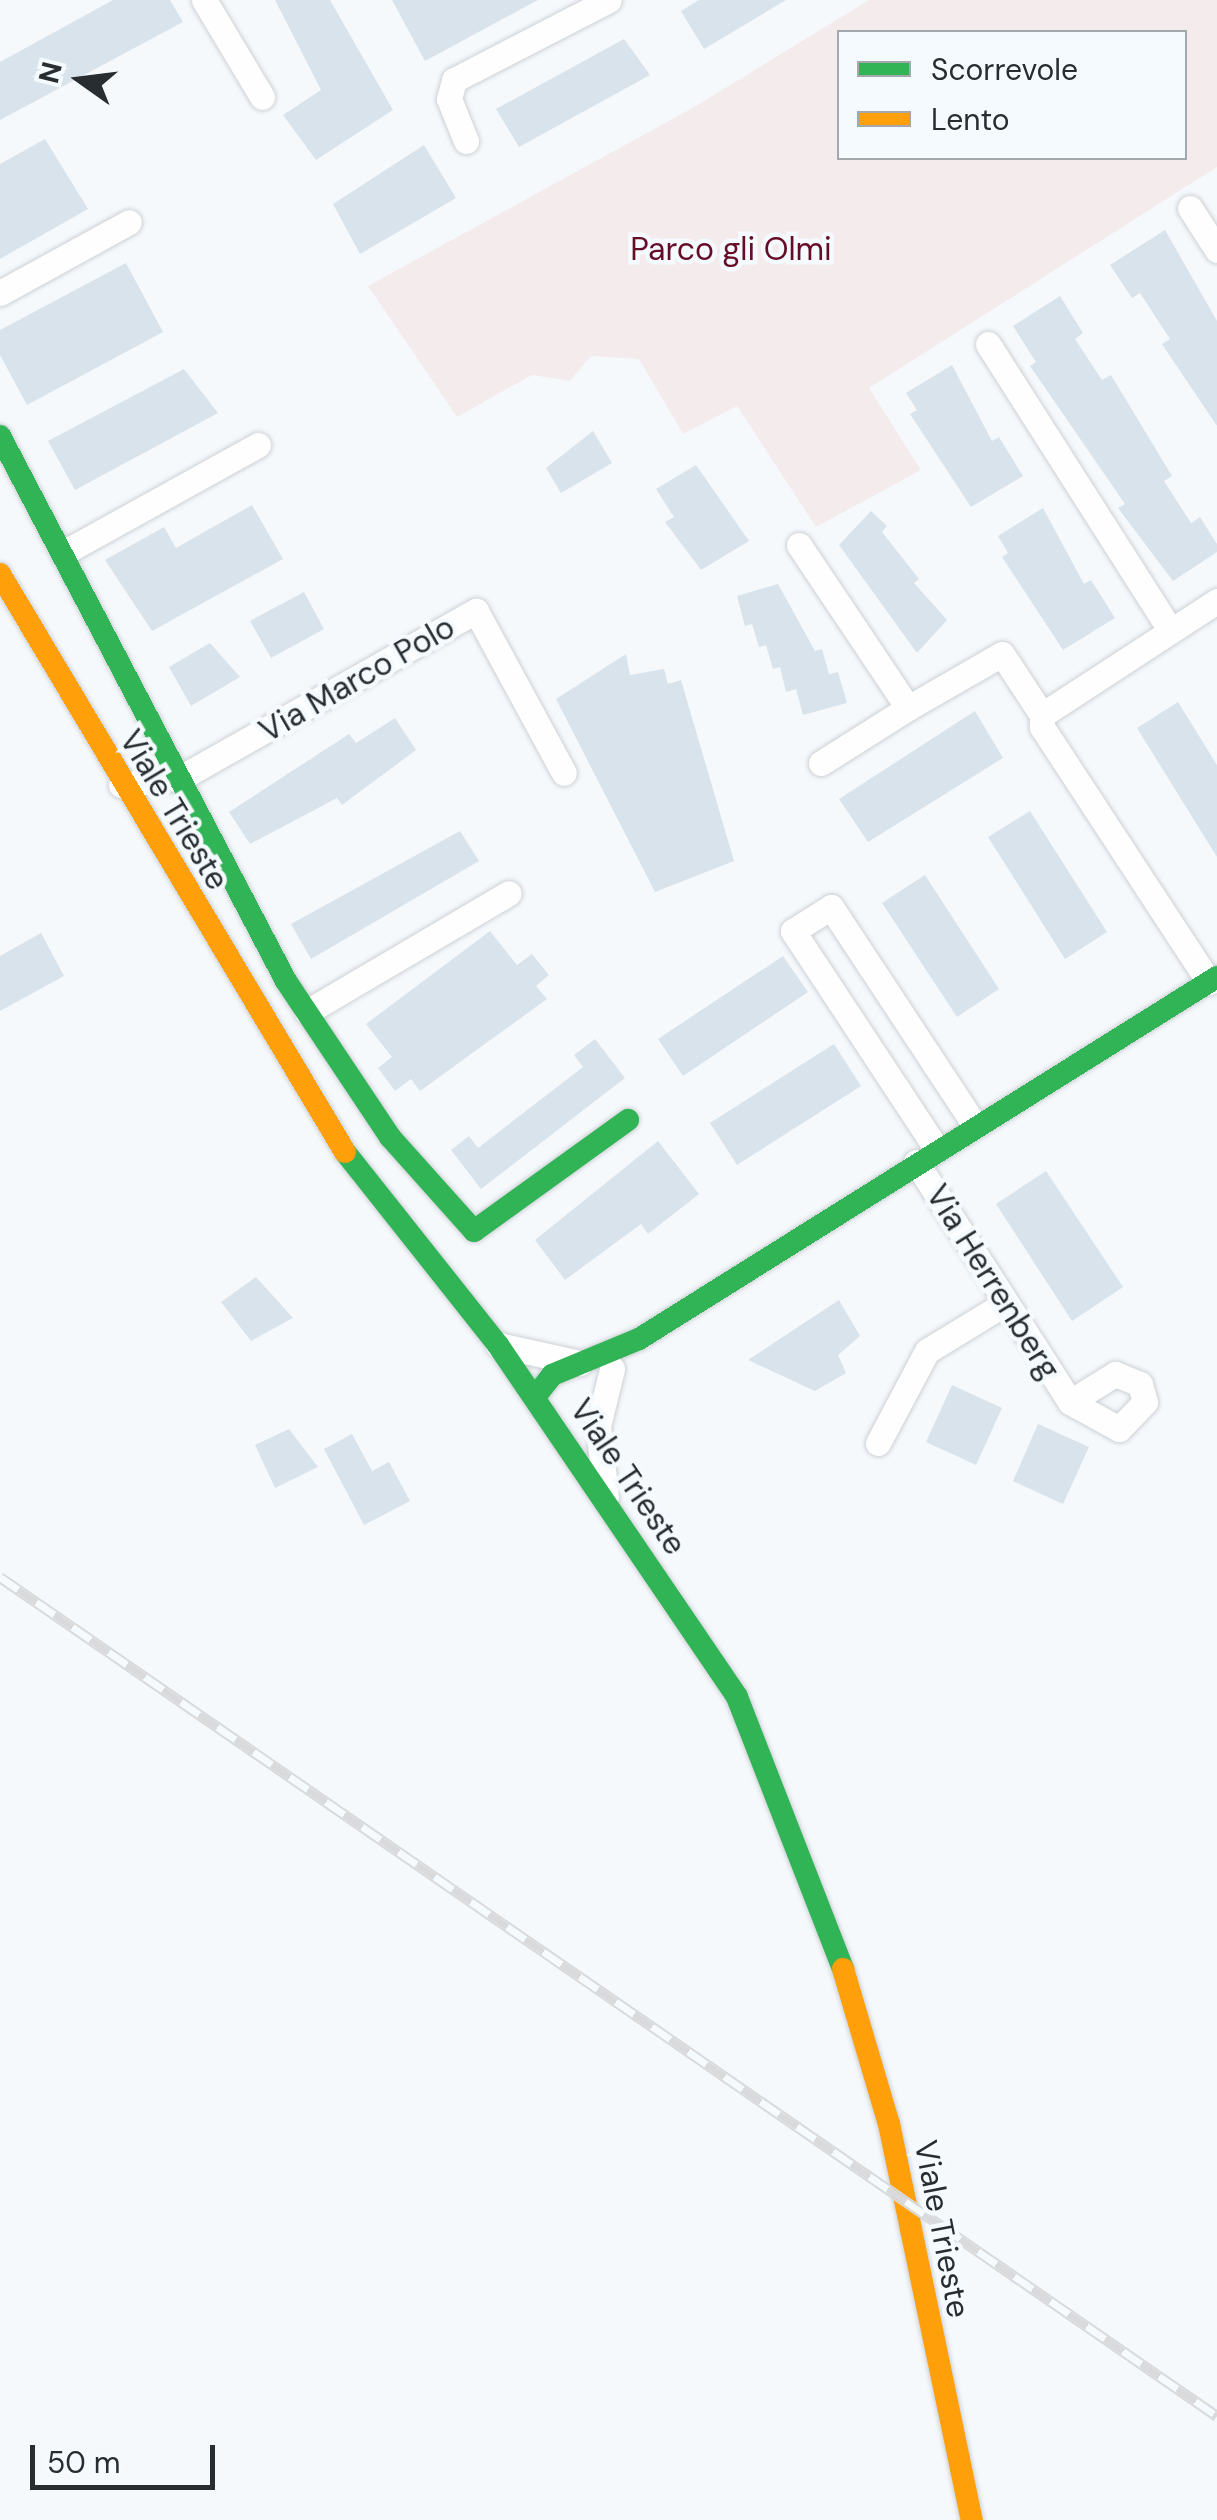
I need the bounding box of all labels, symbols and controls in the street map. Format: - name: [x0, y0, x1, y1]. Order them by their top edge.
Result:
- north arrow: [30, 30, 130, 130]
- legend: [837, 30, 1187, 160]
- text: Scorrevole: [931, 50, 1078, 89]
- text: N: [30, 58, 71, 87]
- text: Lento: [931, 100, 1010, 139]
- park label: Parco gli Olmi: [630, 230, 832, 268]
- street label: Via Marco Polo: [253, 608, 461, 750]
- street label: Viale Trieste: [111, 723, 237, 897]
- street label: Via Herrenberg: [918, 1178, 1068, 1386]
- street label: Viale Trieste: [562, 1392, 694, 1562]
- street label: Viale Trieste: [906, 2137, 978, 2321]
- scale bar: [35, 2425, 220, 2487]
- text: 50 m: [47, 2443, 121, 2482]

